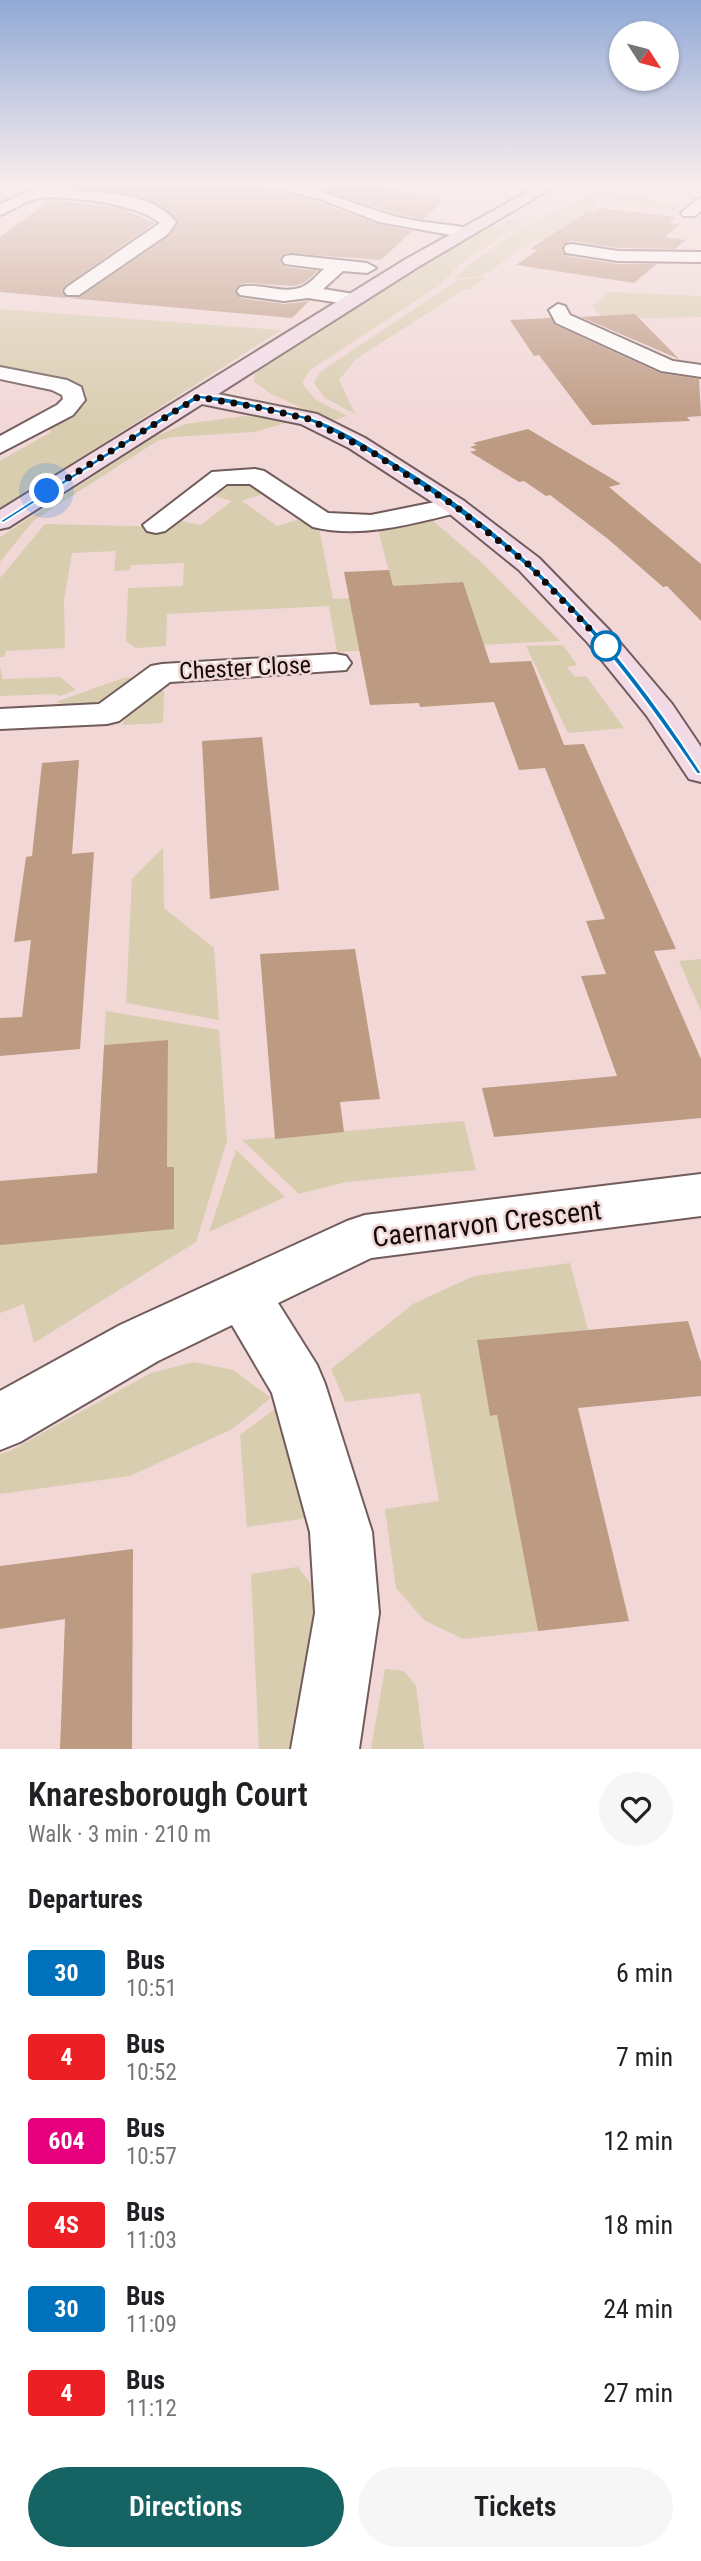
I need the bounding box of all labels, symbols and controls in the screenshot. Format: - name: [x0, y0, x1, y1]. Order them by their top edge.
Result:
- north arrow: [609, 21, 679, 91]
- map controls: [609, 21, 679, 91]
- your location: [29, 473, 64, 508]
- unlabelled marker: [591, 631, 621, 661]
- street label: Chester Close: [178, 651, 312, 685]
- street label: Caernarvon Crescent: [371, 1193, 603, 1254]
- button: heart: [599, 1772, 673, 1846]
- text: Knaresborough Court: [28, 1775, 308, 1814]
- text: Walk · 3 min · 210 m: [28, 1821, 211, 1848]
- text: Departures: [28, 1884, 143, 1914]
- text: Bus: [126, 1945, 165, 1975]
- text: 6 min: [616, 1958, 673, 1988]
- text: 30: [54, 1959, 79, 1987]
- text: 10:51: [126, 1975, 177, 2002]
- text: Bus: [126, 2029, 165, 2059]
- text: 7 min: [616, 2042, 673, 2072]
- text: 4: [60, 2043, 73, 2071]
- text: 10:52: [126, 2059, 177, 2086]
- text: Bus: [126, 2113, 165, 2143]
- text: 12 min: [603, 2126, 673, 2156]
- text: 604: [48, 2127, 85, 2155]
- text: 10:57: [126, 2143, 177, 2170]
- text: Bus: [126, 2197, 165, 2227]
- text: 18 min: [603, 2210, 673, 2240]
- text: 4S: [54, 2211, 79, 2239]
- text: 11:03: [126, 2227, 177, 2254]
- text: Bus: [126, 2281, 165, 2311]
- text: 24 min: [603, 2294, 673, 2324]
- text: 30: [54, 2295, 79, 2323]
- text: 11:09: [126, 2311, 177, 2338]
- text: Bus: [126, 2365, 165, 2395]
- text: 27 min: [603, 2378, 673, 2408]
- text: 4: [60, 2379, 73, 2407]
- text: 11:12: [126, 2395, 177, 2422]
- button: Directions: [28, 2467, 344, 2547]
- button: Tickets: [358, 2467, 673, 2547]

